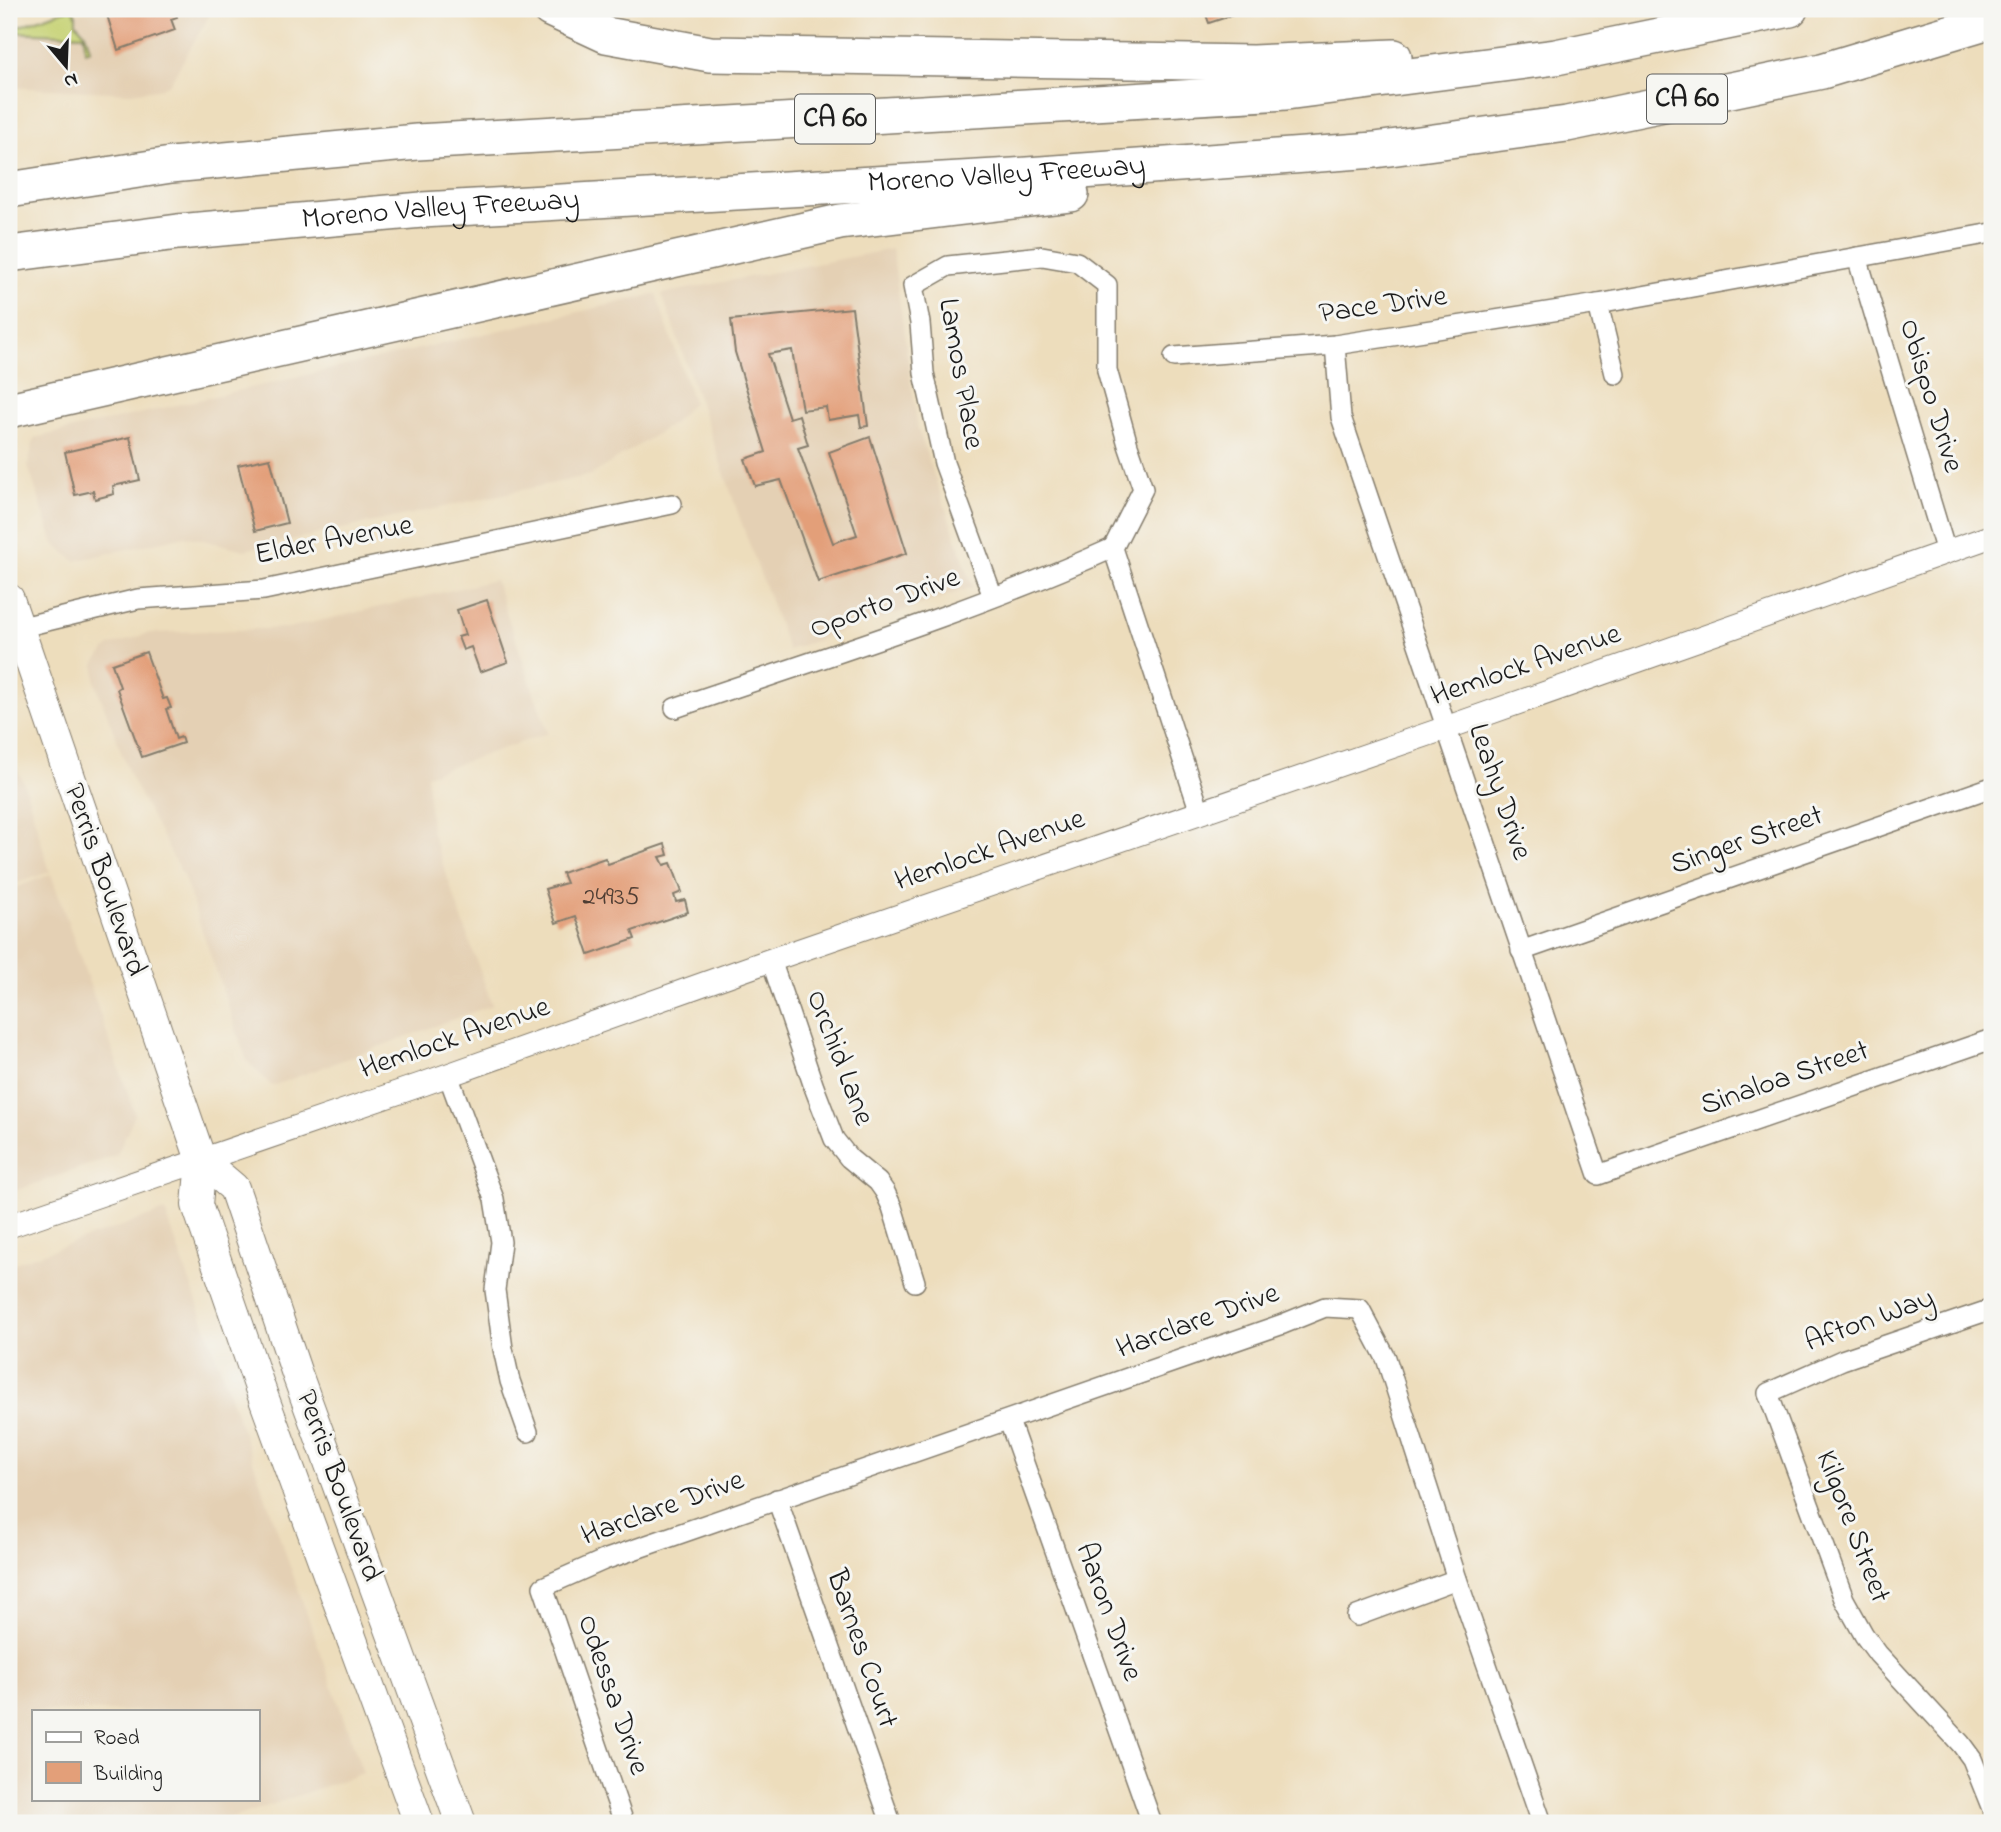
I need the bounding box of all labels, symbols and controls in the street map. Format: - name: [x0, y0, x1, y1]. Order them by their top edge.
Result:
- north arrow: [32, 32, 102, 102]
- text: N: [60, 65, 81, 95]
- road number: CA 60: [1647, 74, 1727, 124]
- road number: CA 60: [795, 94, 875, 144]
- street label: Moreno Valley Freeway: [866, 145, 1147, 206]
- street label: Moreno Valley Freeway: [300, 179, 581, 243]
- street label: Pace Drive: [1316, 275, 1450, 337]
- street label: Lamos Place: [925, 295, 995, 453]
- street label: Obispo Drive: [1886, 314, 1974, 479]
- street label: Elder Avenue: [251, 504, 417, 578]
- street label: Oporto Drive: [804, 556, 967, 651]
- street label: Hemlock Avenue: [1425, 613, 1628, 719]
- street label: Leahy Drive: [1455, 718, 1543, 867]
- street label: Perris Boulevard: [50, 778, 158, 982]
- street label: Singer Street: [1665, 794, 1829, 888]
- street label: Hemlock Avenue: [889, 798, 1092, 904]
- house number: 24935: [582, 879, 640, 917]
- street label: Orchid Lane: [793, 984, 885, 1133]
- street label: Hemlock Avenue: [354, 986, 557, 1092]
- street label: Sinaloa Street: [1695, 1030, 1875, 1128]
- street label: Harclare Drive: [1110, 1272, 1286, 1372]
- street label: Afton Way: [1799, 1277, 1941, 1365]
- street label: Perris Boulevard: [283, 1384, 393, 1588]
- street label: Kilgore Street: [1803, 1444, 1901, 1610]
- street label: Harclare Drive: [575, 1459, 751, 1559]
- street label: Aaron Drive: [1063, 1537, 1154, 1688]
- street label: Barnes Court: [813, 1563, 909, 1734]
- street label: Odessa Drive: [564, 1609, 660, 1782]
- legend: [32, 1710, 259, 1800]
- text: Road: [94, 1724, 140, 1754]
- text: Building: [93, 1760, 163, 1792]

